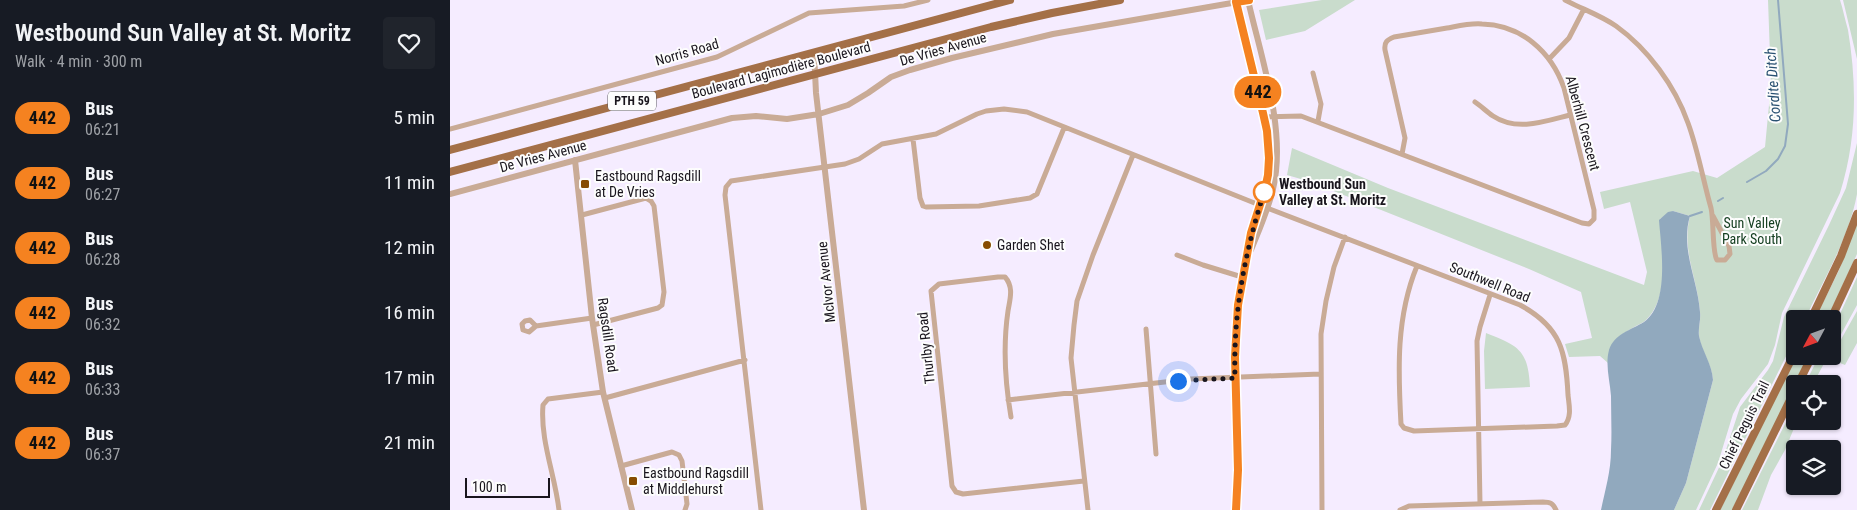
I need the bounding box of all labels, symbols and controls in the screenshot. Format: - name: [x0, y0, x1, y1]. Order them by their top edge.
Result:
- button: heart: [383, 17, 435, 69]
- text: Westbound Sun Valley at St. Moritz: [15, 19, 351, 47]
- street label: De Vries Avenue: [898, 29, 989, 69]
- street label: Norris Road: [653, 35, 721, 69]
- street label: Boulevard Lagimodière Boulevard: [690, 38, 872, 102]
- water label: Cordite Ditch: [1761, 47, 1785, 123]
- text: Walk · 4 min · 300 m: [15, 52, 142, 71]
- street label: Alberhill Crescent: [1563, 74, 1603, 172]
- line badge: 442: [1229, 76, 1287, 108]
- text: 442: [1244, 81, 1272, 102]
- road number: PTH 59: [608, 92, 656, 110]
- text: Bus: [85, 97, 114, 120]
- text: 5 min: [393, 106, 435, 129]
- text: 442: [29, 107, 56, 128]
- text: 06:21: [85, 120, 120, 139]
- street label: De Vries Avenue: [498, 137, 589, 175]
- text: Bus: [85, 162, 114, 185]
- place label: Eastbound Ragsdill at De Vries: [595, 168, 701, 200]
- text: 11 min: [384, 171, 435, 194]
- text: 442: [29, 172, 56, 193]
- place label: Westbound Sun Valley at St. Moritz: [1279, 176, 1386, 208]
- marker: Eastbound Ragsdill at De Vries: [579, 178, 591, 190]
- marker: Westbound Sun Valley at St. Moritz: [1253, 181, 1275, 203]
- text: 06:27: [85, 185, 120, 204]
- park label: Sun Valley Park South: [1722, 215, 1782, 247]
- text: Bus: [85, 227, 114, 250]
- text: 12 min: [384, 236, 435, 259]
- text: 442: [29, 237, 56, 258]
- place label: Garden Shet: [997, 237, 1064, 253]
- marker: Garden Shet: [981, 239, 993, 251]
- street label: McIvor Avenue: [814, 240, 838, 323]
- text: 06:28: [85, 250, 120, 269]
- street label: Southwell Road: [1447, 259, 1533, 305]
- text: Bus: [85, 292, 114, 315]
- street label: Ragsdill Road: [595, 297, 621, 373]
- text: 16 min: [384, 301, 435, 324]
- text: 442: [29, 302, 56, 323]
- north arrow: [1786, 310, 1841, 365]
- map controls: [1786, 310, 1841, 495]
- street label: Thurlby Road: [914, 311, 938, 385]
- text: 06:32: [85, 315, 120, 334]
- text: Bus: [85, 357, 114, 380]
- text: 17 min: [384, 366, 435, 389]
- text: 442: [29, 367, 56, 388]
- your location: [1166, 369, 1191, 394]
- button: locate: [1786, 375, 1841, 430]
- street label: Chief Peguis Trail: [1716, 378, 1772, 472]
- text: 06:33: [85, 380, 120, 399]
- text: Bus: [85, 422, 114, 445]
- text: 21 min: [384, 431, 435, 454]
- text: 442: [29, 432, 56, 453]
- button: layers: [1786, 440, 1841, 495]
- text: 06:37: [85, 445, 120, 464]
- place label: Eastbound Ragsdill at Middlehurst: [643, 465, 749, 497]
- scale bar: [465, 475, 550, 498]
- marker: Eastbound Ragsdill at Middlehurst: [627, 475, 639, 487]
- text: 100 m: [472, 479, 507, 495]

